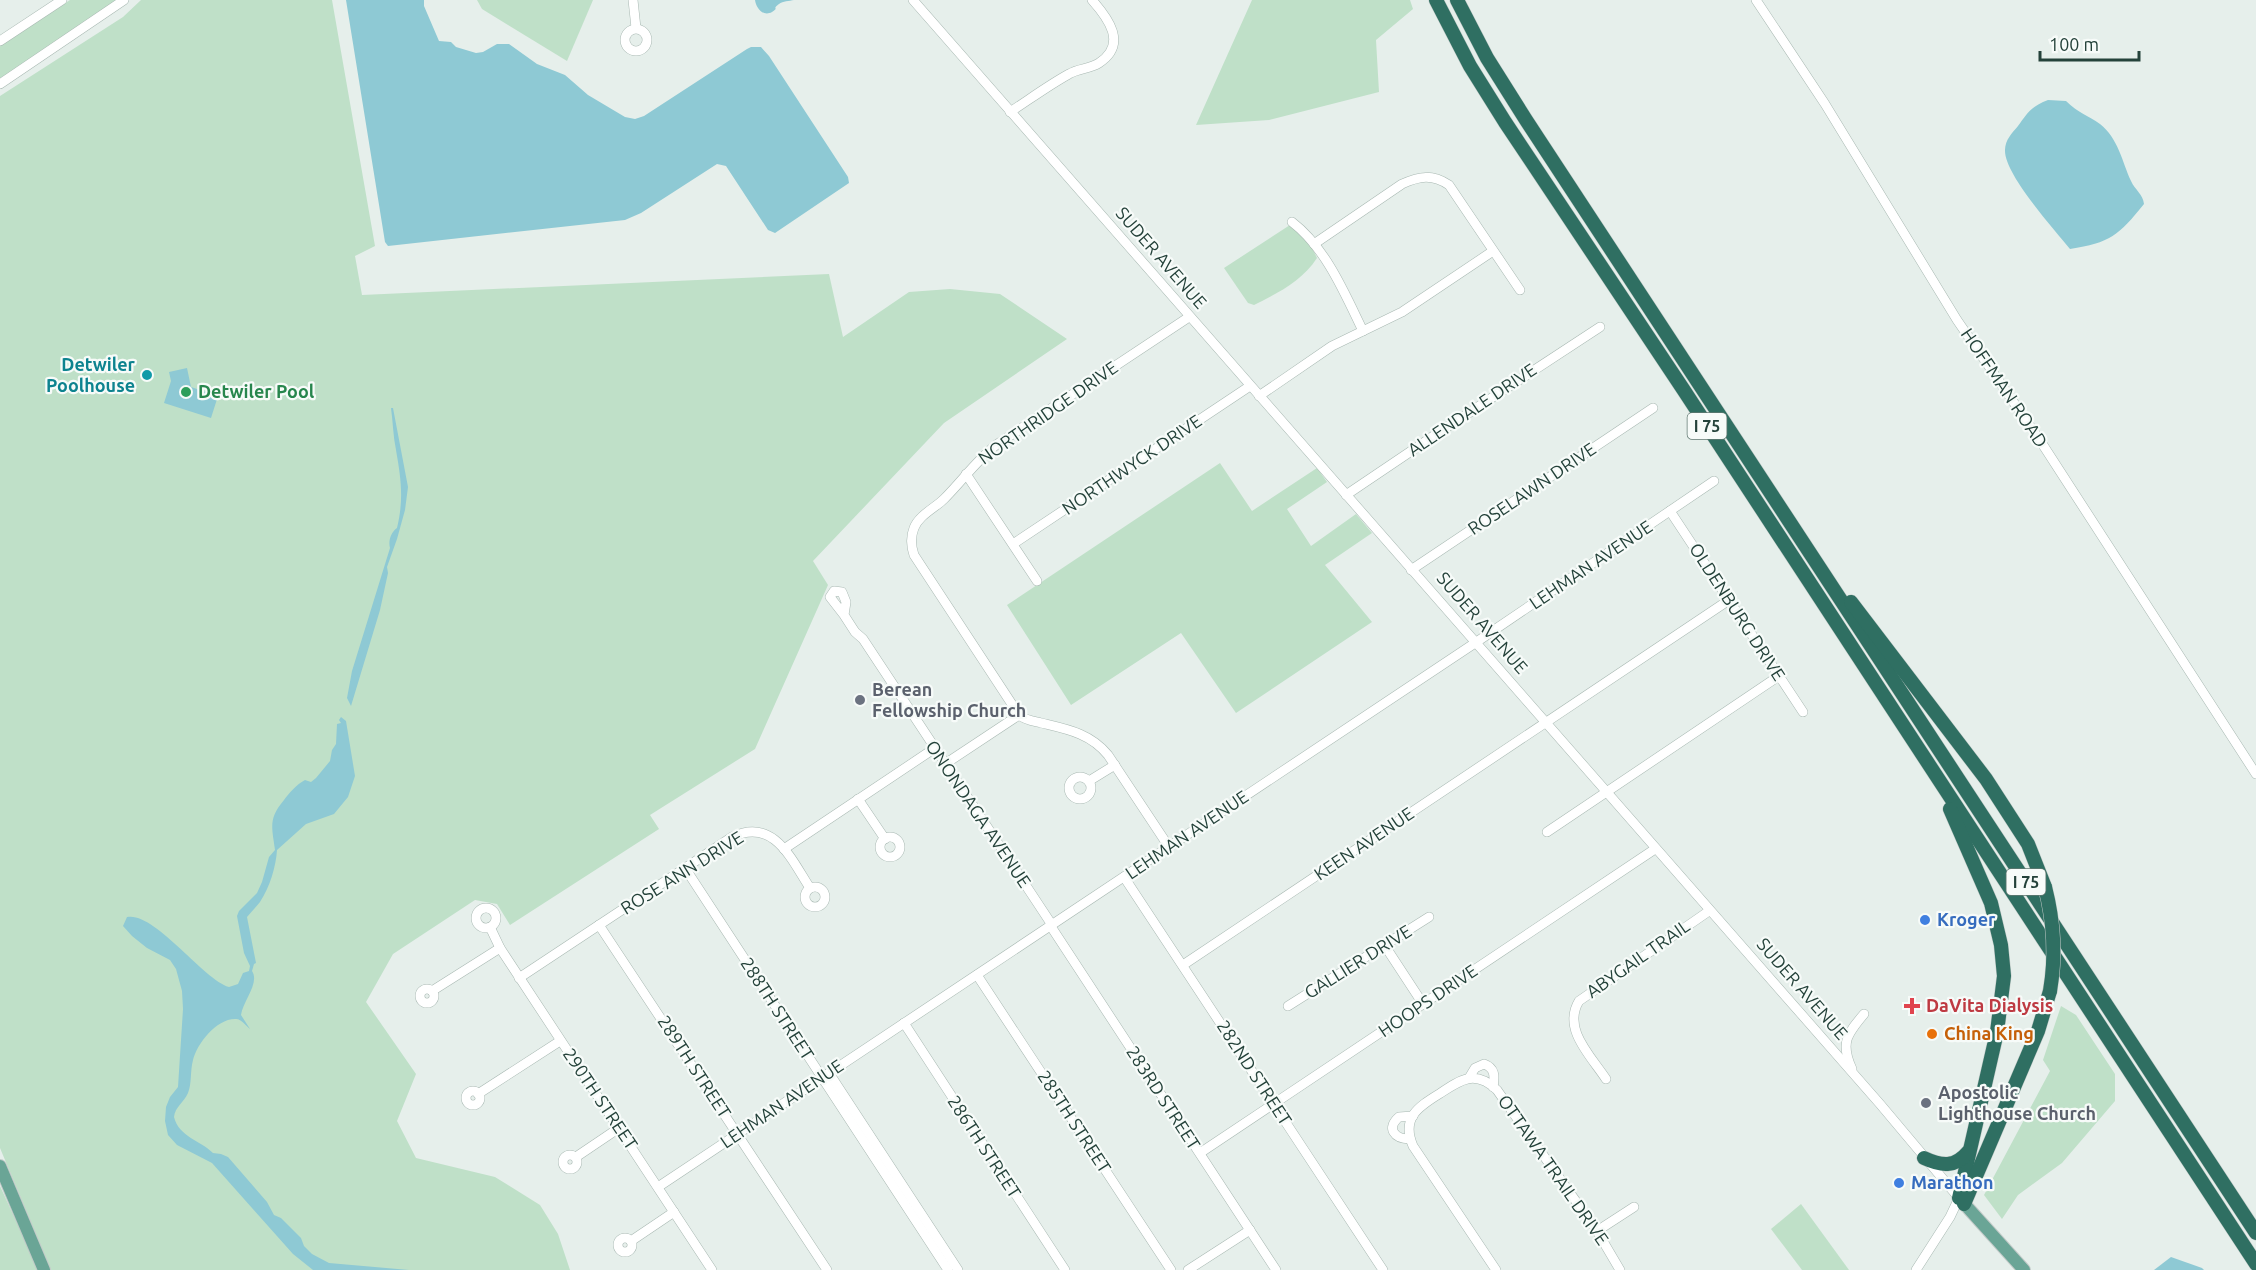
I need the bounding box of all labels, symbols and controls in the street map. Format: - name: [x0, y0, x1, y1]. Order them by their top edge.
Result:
- scale bar: [2040, 24, 2139, 62]
- text: 100 m: [2049, 34, 2099, 54]
- street label: SUDER AVENUE: [1112, 203, 1211, 312]
- street label: HOFFMAN ROAD: [1958, 324, 2052, 451]
- place label: Detwiler Poolhouse: [46, 354, 136, 395]
- street label: NORTHRIDGE DRIVE: [974, 357, 1121, 468]
- street label: ALLENDALE DRIVE: [1403, 359, 1539, 460]
- marker: Detwiler Poolhouse: [140, 368, 154, 382]
- place label: Detwiler Pool: [198, 381, 315, 401]
- marker: Detwiler Pool: [179, 385, 193, 399]
- street label: NORTHWYCK DRIVE: [1058, 410, 1205, 518]
- road number: I 75: [1688, 413, 1726, 439]
- street label: ROSELAWN DRIVE: [1464, 438, 1599, 538]
- street label: LEHMAN AVENUE: [1525, 516, 1656, 613]
- street label: OLDENBURG DRIVE: [1686, 539, 1790, 684]
- street label: SUDER AVENUE: [1433, 568, 1532, 677]
- place label: Berean Fellowship Church: [872, 679, 1026, 720]
- marker: Berean Fellowship Church: [853, 693, 867, 707]
- street label: ONONDAGA AVENUE: [922, 736, 1035, 891]
- street label: LEHMAN AVENUE: [1121, 786, 1252, 883]
- street label: KEEN AVENUE: [1310, 803, 1417, 884]
- street label: ROSE ANN DRIVE: [617, 826, 746, 918]
- road number: I 75: [2006, 869, 2046, 895]
- place label: Kroger: [1937, 909, 1996, 929]
- marker: Kroger: [1918, 913, 1932, 927]
- street label: ABYGAIL TRAIL: [1582, 915, 1693, 1001]
- street label: GALLIER DRIVE: [1300, 920, 1415, 1002]
- street label: SUDER AVENUE: [1753, 934, 1852, 1043]
- street label: 288TH STREET: [737, 954, 818, 1063]
- street label: HOOPS DRIVE: [1374, 960, 1481, 1041]
- place label: DaVita Dialysis: [1926, 995, 2053, 1015]
- marker: DaVita Dialysis: [1903, 997, 1921, 1015]
- street label: 289TH STREET: [654, 1012, 735, 1121]
- street label: 282ND STREET: [1214, 1016, 1296, 1129]
- place label: China King: [1944, 1023, 2034, 1043]
- marker: China King: [1925, 1027, 1939, 1041]
- street label: 283RD STREET: [1123, 1042, 1205, 1153]
- street label: 290TH STREET: [560, 1044, 642, 1153]
- street label: LEHMAN AVENUE: [716, 1055, 847, 1152]
- street label: 285TH STREET: [1034, 1067, 1115, 1176]
- place label: Apostolic Lighthouse Church: [1938, 1082, 2096, 1123]
- street label: OTTAWA TRAIL DRIVE: [1494, 1091, 1613, 1248]
- street label: 286TH STREET: [944, 1092, 1025, 1201]
- marker: Apostolic Lighthouse Church: [1919, 1096, 1933, 1110]
- place label: Marathon: [1911, 1172, 1993, 1192]
- marker: Marathon: [1892, 1176, 1906, 1190]

